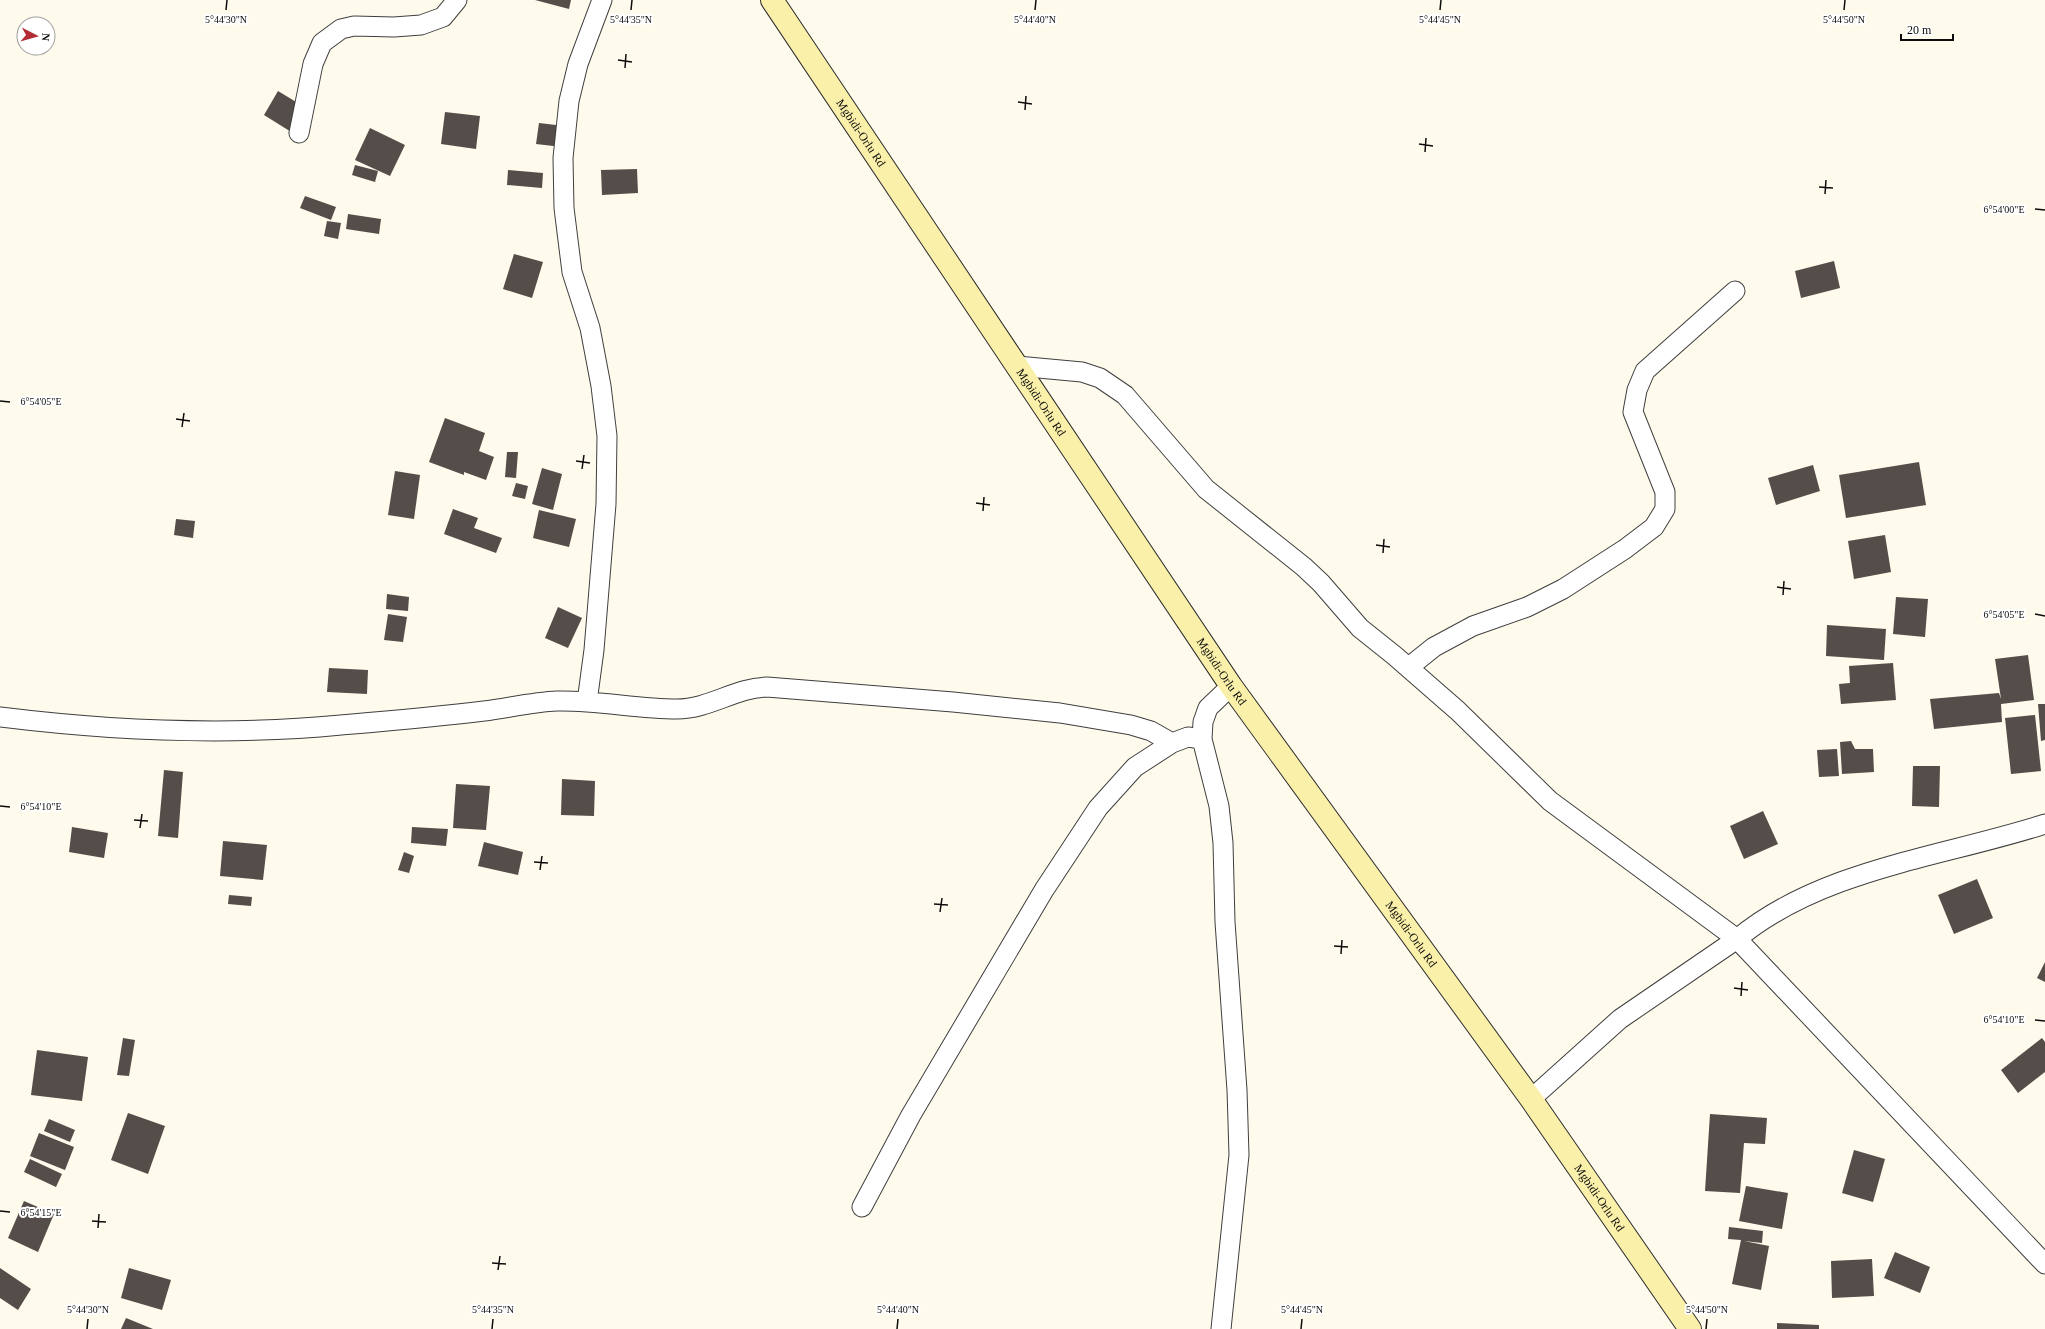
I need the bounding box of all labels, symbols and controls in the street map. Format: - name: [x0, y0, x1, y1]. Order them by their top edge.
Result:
- text: 5°44'30"N: [205, 14, 247, 25]
- text: 5°44'35"N: [610, 14, 652, 25]
- text: 5°44'40"N: [1014, 14, 1056, 25]
- text: 5°44'45"N: [1419, 14, 1461, 25]
- text: 5°44'50"N: [1823, 14, 1865, 25]
- north arrow: [16, 16, 56, 56]
- scale bar: [1901, 16, 1953, 42]
- text: 20 m: [1907, 23, 1932, 37]
- text: N: [40, 32, 52, 42]
- street label: Mgbidi-Orlu Rd: [833, 97, 889, 169]
- text: 6°54'00"E: [1984, 204, 2025, 215]
- street label: Mgbidi-Orlu Rd: [1014, 366, 1069, 439]
- text: 6°54'05"E: [21, 396, 62, 407]
- text: 6°54'05"E: [1984, 609, 2025, 620]
- street label: Mgbidi-Orlu Rd: [1194, 635, 1249, 708]
- text: 6°54'10"E: [21, 801, 62, 812]
- street label: Mgbidi-Orlu Rd: [1382, 898, 1440, 970]
- text: 6°54'10"E: [1984, 1014, 2025, 1025]
- street label: Mgbidi-Orlu Rd: [1571, 1162, 1627, 1234]
- text: 6°54'15"E: [21, 1207, 62, 1218]
- text: 5°44'30"N: [67, 1304, 109, 1315]
- text: 5°44'35"N: [472, 1304, 514, 1315]
- text: 5°44'40"N: [877, 1304, 919, 1315]
- text: 5°44'45"N: [1281, 1304, 1323, 1315]
- text: 5°44'50"N: [1686, 1304, 1728, 1315]

